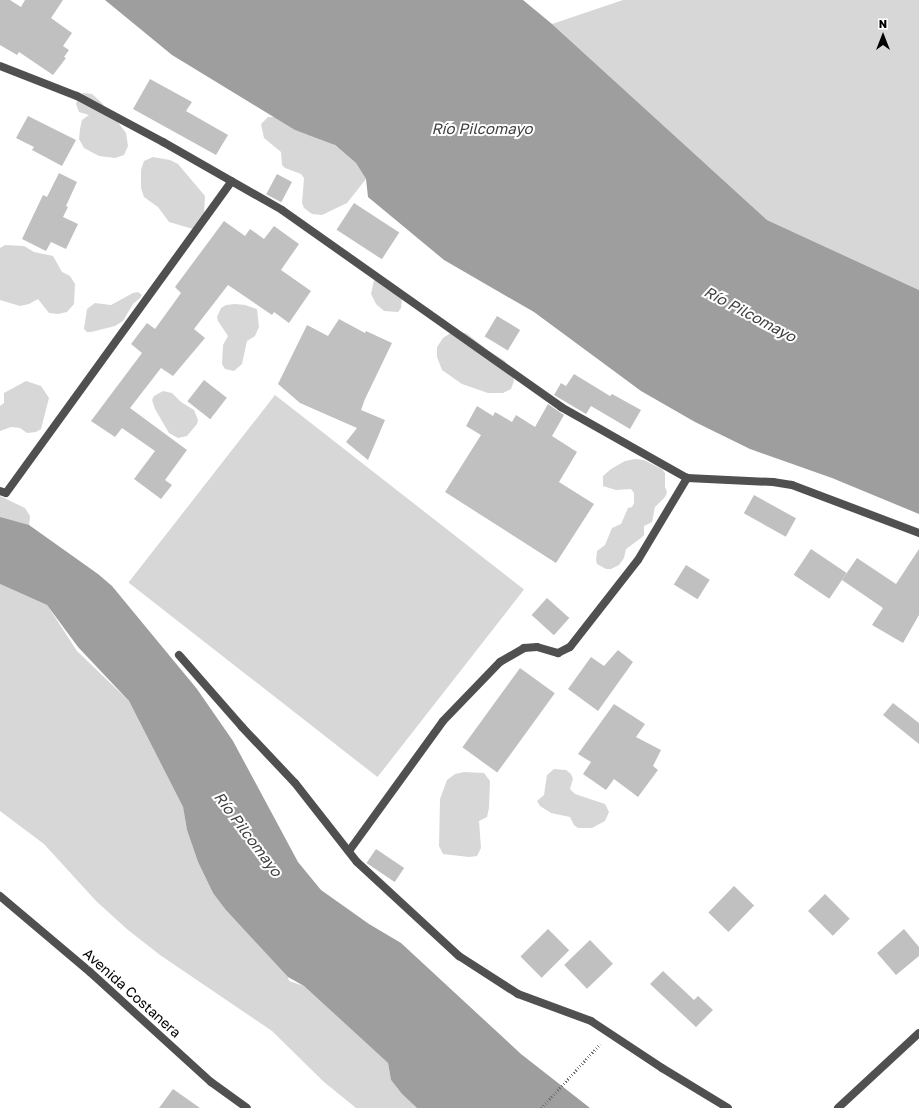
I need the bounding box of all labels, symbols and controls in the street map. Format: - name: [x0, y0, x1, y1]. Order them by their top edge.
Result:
- north arrow: [863, 16, 903, 56]
- text: N: [879, 17, 887, 30]
- water label: Río Pilcomayo: [431, 120, 533, 138]
- water label: Río Pilcomayo: [701, 282, 799, 346]
- water label: Río Pilcomayo: [210, 788, 286, 880]
- street label: Avenida Costanera: [80, 945, 184, 1041]

